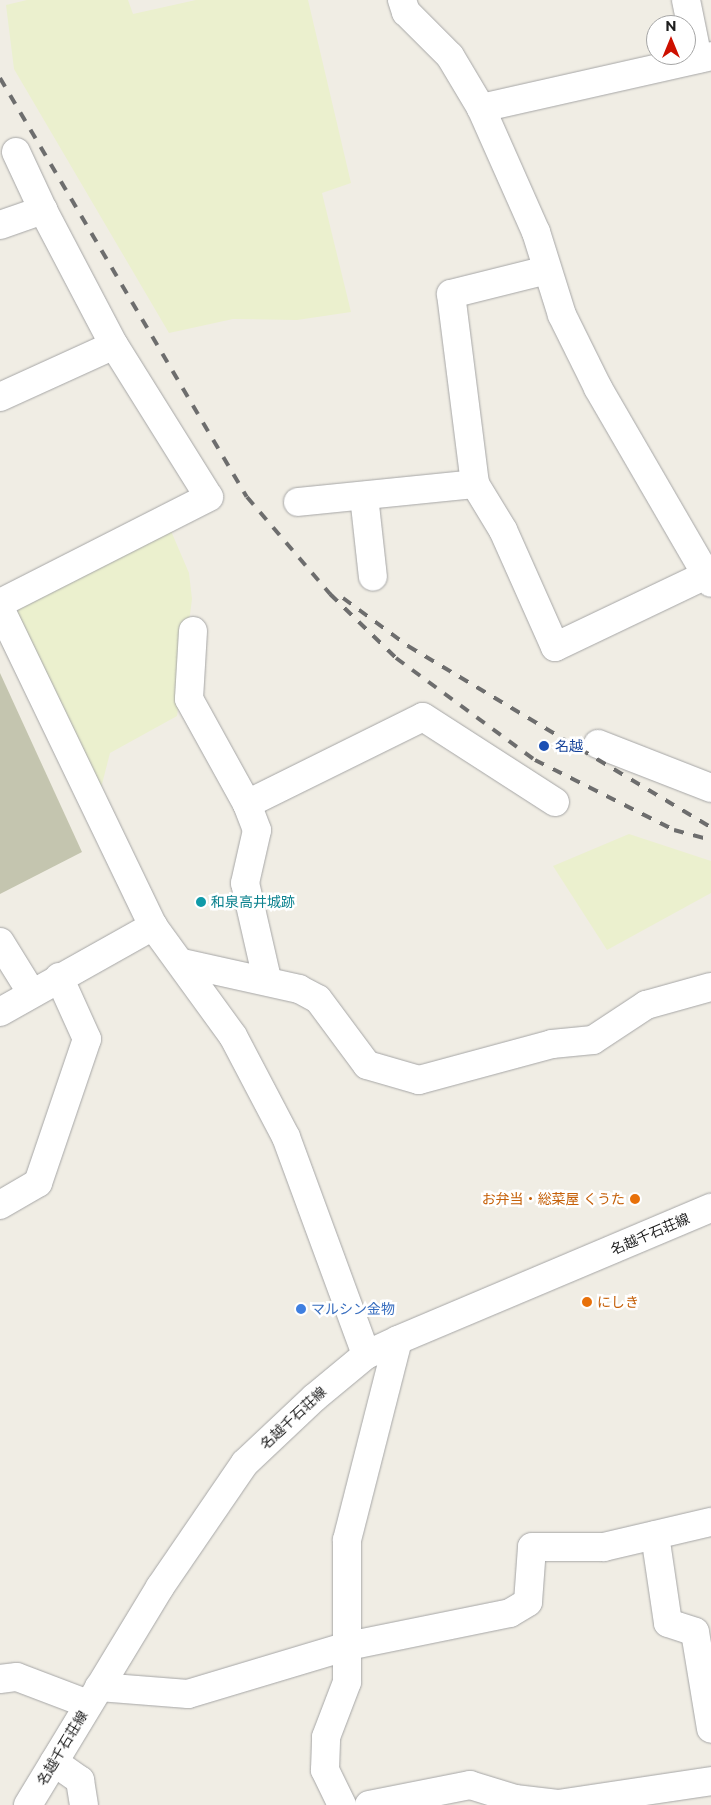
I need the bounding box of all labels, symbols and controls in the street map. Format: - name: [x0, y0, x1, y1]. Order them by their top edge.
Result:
- north arrow: [646, 15, 696, 65]
- text: N: [665, 17, 677, 35]
- place label: 名越: [555, 738, 583, 754]
- marker: 名越: [537, 739, 551, 753]
- place label: 和泉高井城跡: [211, 894, 295, 910]
- marker: 和泉高井城跡: [195, 896, 207, 908]
- place label: お弁当・総菜屋 くうた: [481, 1191, 625, 1207]
- marker: お弁当・総菜屋 くうた: [629, 1193, 641, 1205]
- street label: 名越千石荘線: [608, 1210, 692, 1258]
- place label: にしき: [597, 1294, 639, 1310]
- marker: にしき: [581, 1296, 593, 1308]
- place label: マルシン金物: [311, 1301, 395, 1317]
- marker: マルシン金物: [295, 1303, 307, 1315]
- street label: 名越千石荘線: [257, 1383, 329, 1453]
- street label: 名越千石荘線: [33, 1708, 91, 1788]

